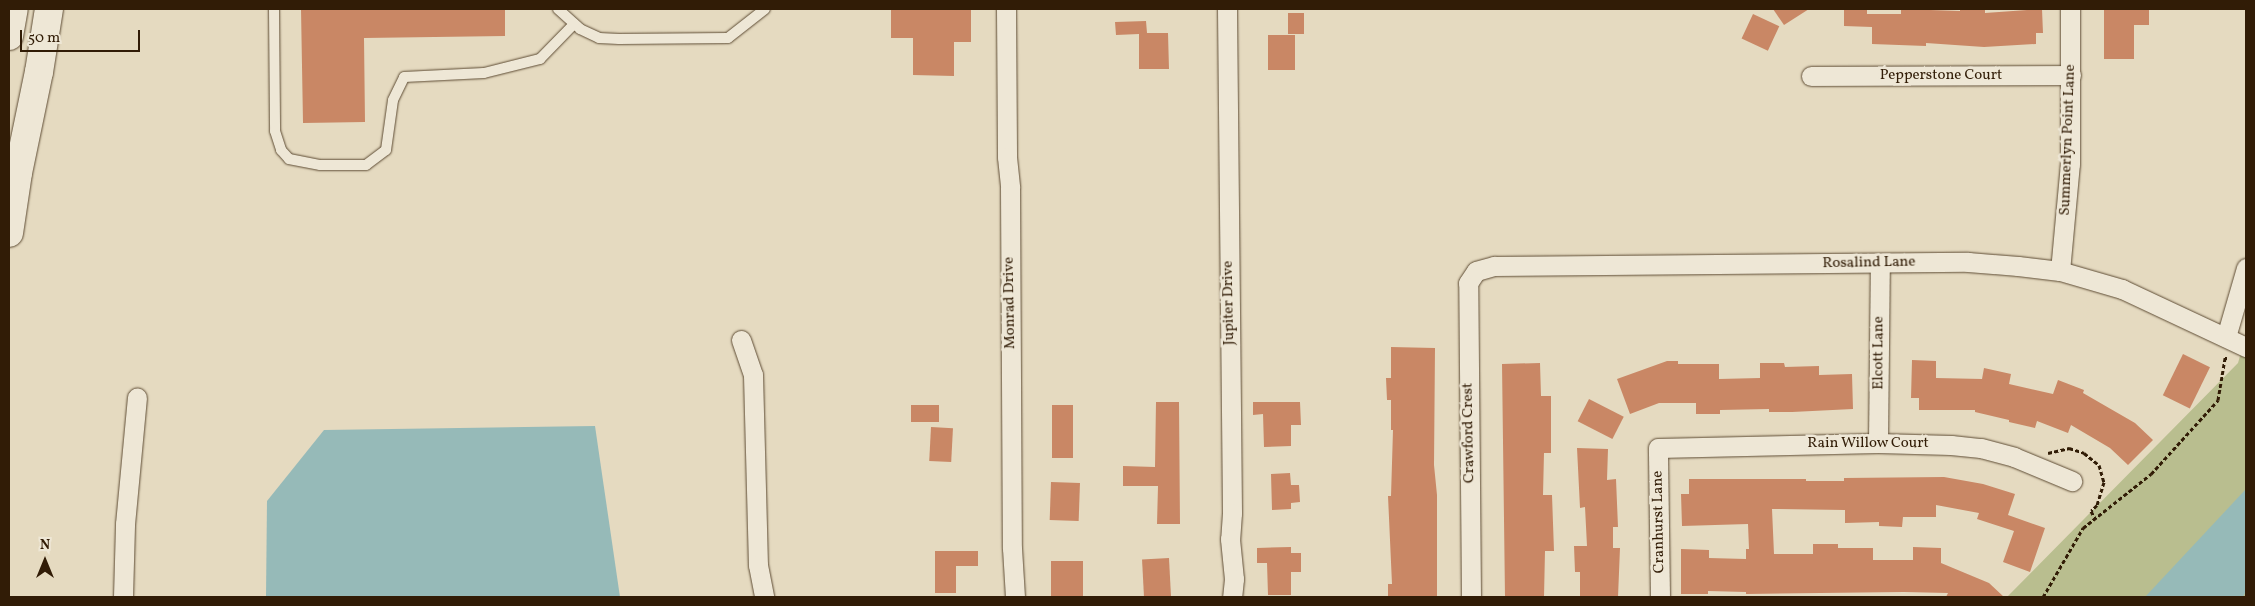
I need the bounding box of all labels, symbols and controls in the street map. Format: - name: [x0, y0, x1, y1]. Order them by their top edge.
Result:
- scale bar: [22, 20, 142, 52]
- text: 50 m: [28, 28, 60, 49]
- street label: Summerlyn Point Lane: [2056, 64, 2080, 216]
- street label: Pepperstone Court: [1880, 67, 2002, 85]
- street label: Rosalind Lane: [1822, 253, 1916, 273]
- street label: Monrad Drive: [1000, 257, 1020, 349]
- street label: Jupiter Drive: [1219, 261, 1239, 345]
- street label: Elcott Lane: [1870, 316, 1888, 390]
- street label: Crawford Crest: [1459, 383, 1479, 483]
- street label: Rain Willow Court: [1807, 435, 1929, 453]
- street label: Cranhurst Lane: [1649, 470, 1669, 574]
- north arrow: [20, 536, 70, 586]
- text: N: [40, 536, 50, 555]

